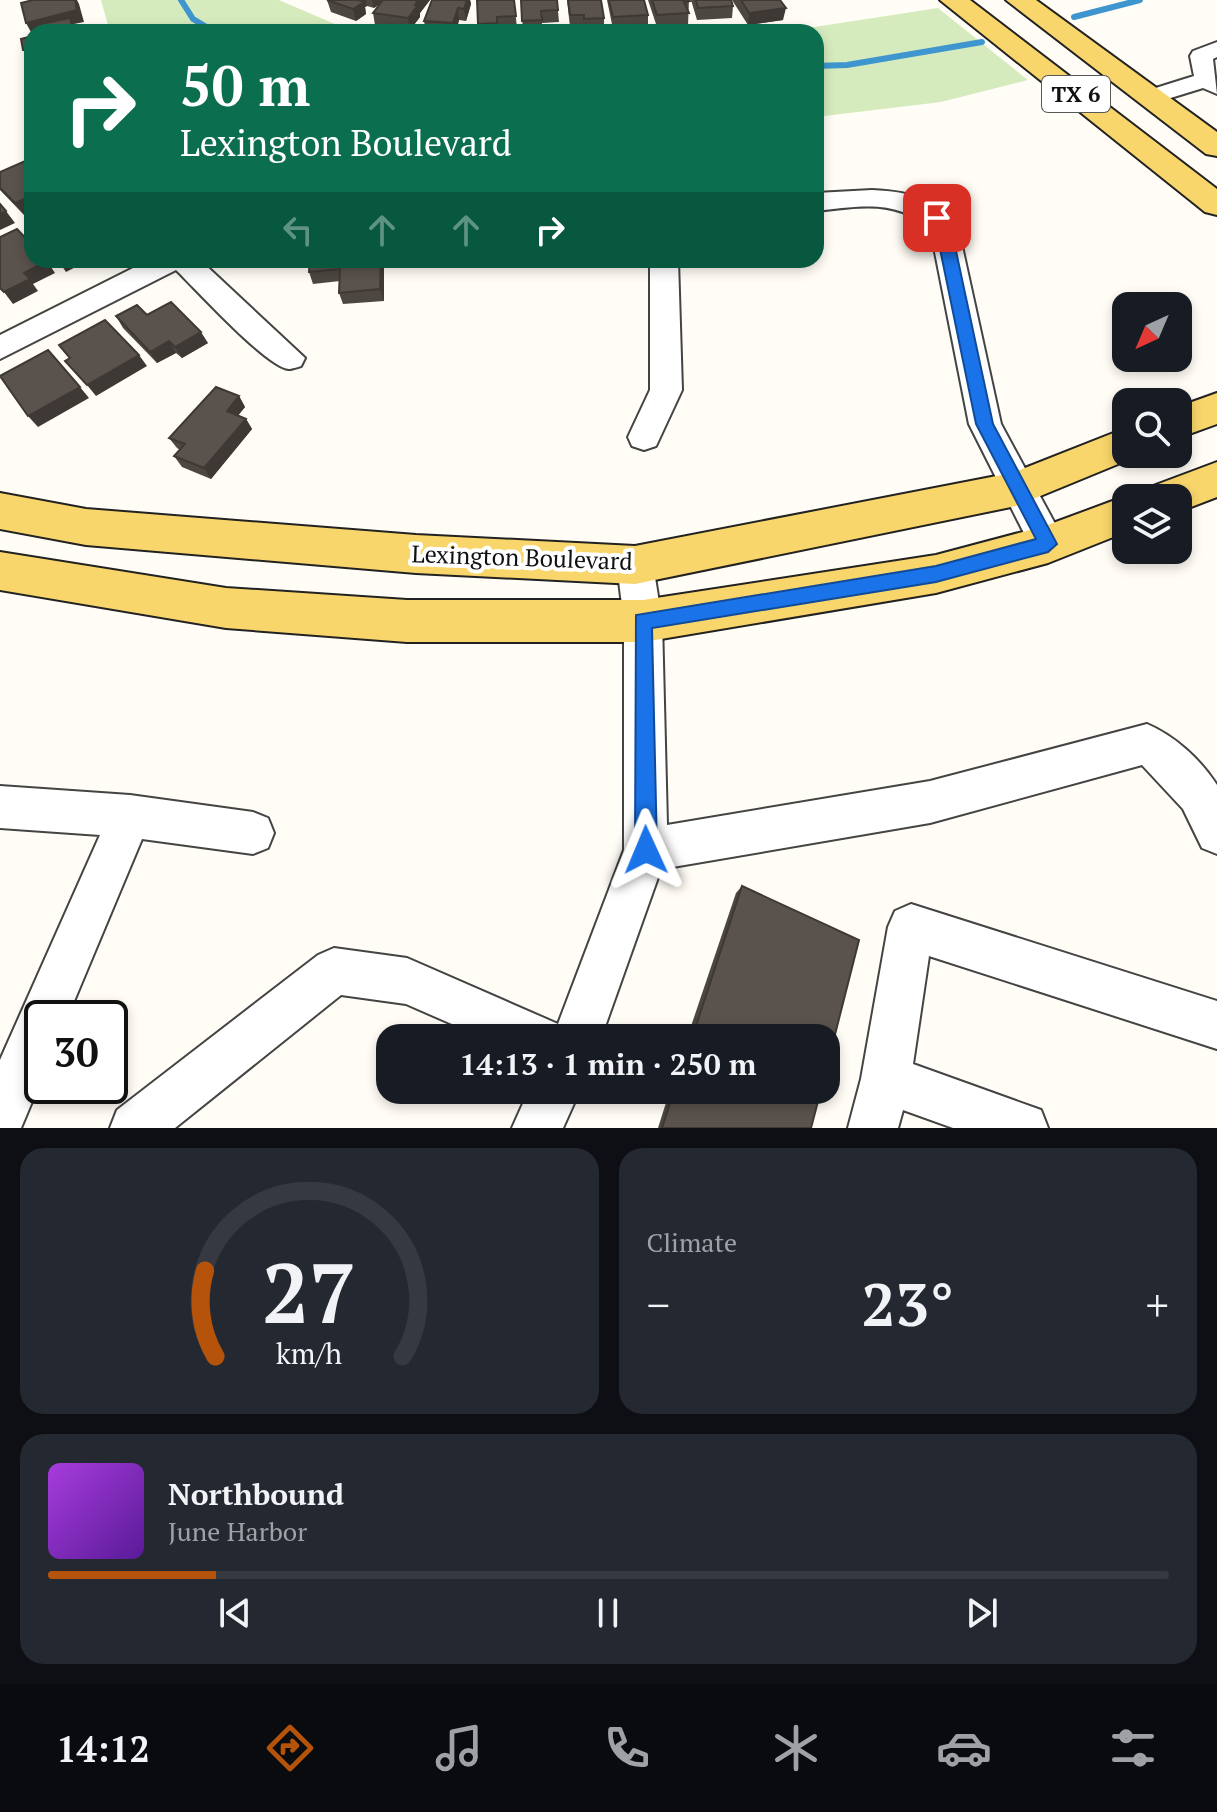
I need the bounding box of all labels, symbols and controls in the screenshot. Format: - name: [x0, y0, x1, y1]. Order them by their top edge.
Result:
- text: 50 m: [180, 48, 310, 122]
- icon: right: [48, 56, 152, 160]
- road number: TX 6: [1042, 76, 1110, 112]
- text: Lexington Boulevard: [180, 119, 512, 166]
- pin: [903, 184, 971, 252]
- icon: arrive: [915, 196, 959, 240]
- icon: left: [276, 208, 320, 252]
- icon: ahead: [360, 208, 404, 252]
- icon: ahead: [444, 208, 488, 252]
- icon: right: [528, 208, 572, 252]
- north arrow: [1112, 292, 1192, 372]
- map controls: [1112, 292, 1192, 564]
- button: search: [1112, 388, 1192, 468]
- button: layers: [1112, 484, 1192, 564]
- street label: Lexington Boulevard: [411, 537, 633, 577]
- position arrow: [604, 808, 688, 892]
- speed limit sign: 30: [24, 1000, 128, 1104]
- text: 14:13 · 1 min · 250 m: [460, 1044, 756, 1084]
- text: Climate: [647, 1225, 737, 1259]
- text: 27: [262, 1237, 356, 1347]
- text: 23°: [861, 1264, 954, 1343]
- text: −: [647, 1275, 670, 1334]
- text: +: [1146, 1275, 1169, 1334]
- text: km/h: [276, 1334, 342, 1372]
- text: Northbound: [168, 1474, 344, 1514]
- text: June Harbor: [168, 1514, 307, 1548]
- icon: previous: [213, 1591, 257, 1635]
- icon: pause: [586, 1591, 630, 1635]
- icon: next: [960, 1591, 1004, 1635]
- icon: directions: [262, 1720, 318, 1776]
- icon: music: [431, 1720, 487, 1776]
- icon: phone: [599, 1720, 655, 1776]
- icon: climate: [768, 1720, 824, 1776]
- icon: car: [936, 1720, 992, 1776]
- icon: filters: [1105, 1720, 1161, 1776]
- text: 14:12: [56, 1725, 150, 1772]

